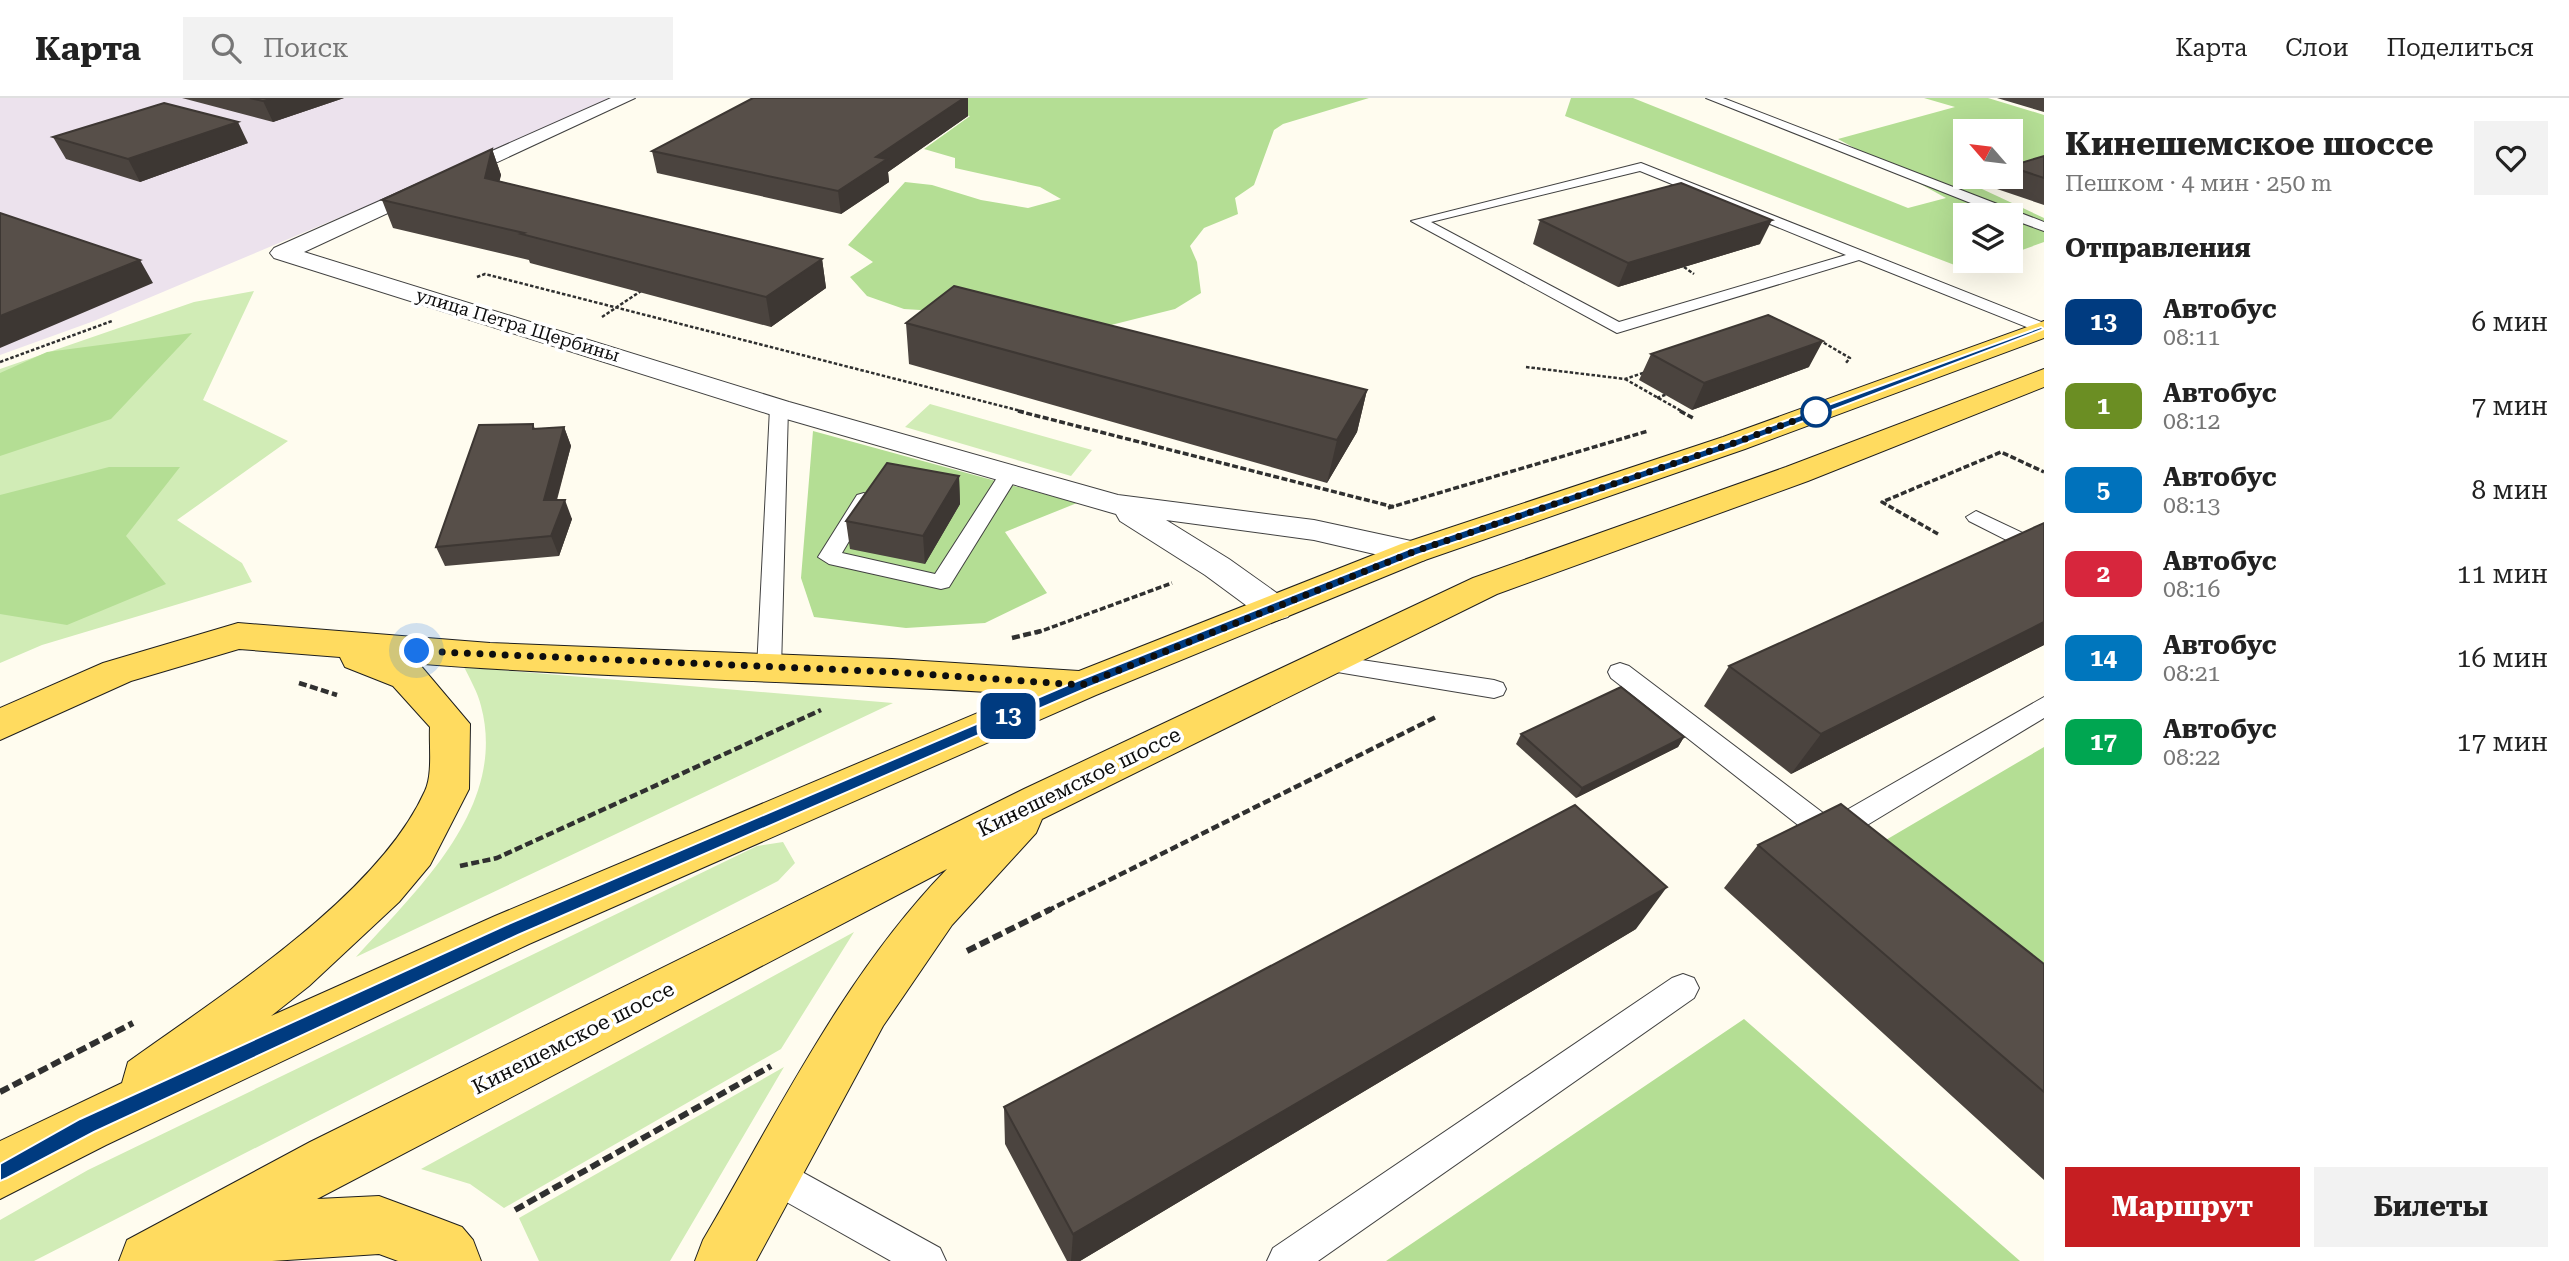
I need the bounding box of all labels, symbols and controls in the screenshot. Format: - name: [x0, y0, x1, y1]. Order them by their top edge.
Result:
- search box: [183, 17, 673, 80]
- text: Карта: [35, 29, 141, 68]
- icon: search: [207, 29, 245, 67]
- text: Поиск: [263, 33, 349, 63]
- text: Карта: [2175, 34, 2247, 62]
- text: Слои: [2285, 34, 2348, 62]
- text: Поделиться: [2386, 34, 2534, 62]
- north arrow: [1953, 119, 2023, 189]
- map controls: [1953, 119, 2023, 273]
- button: heart: [2474, 121, 2548, 195]
- text: Кинешемское шоссе: [2065, 124, 2434, 163]
- text: Пешком · 4 мин · 250 m: [2065, 170, 2332, 197]
- button: layers: [1953, 203, 2023, 273]
- text: Отправления: [2065, 233, 2251, 263]
- street label: улица Петра Щербины: [414, 284, 623, 366]
- text: Автобус: [2163, 294, 2277, 324]
- text: 6 мин: [2471, 307, 2548, 337]
- text: 13: [2090, 308, 2117, 336]
- text: 08:11: [2163, 324, 2220, 351]
- text: Автобус: [2163, 378, 2277, 408]
- text: 7 мин: [2471, 391, 2548, 421]
- text: 1: [2097, 392, 2110, 420]
- unlabelled marker: [1801, 397, 1831, 427]
- text: 08:12: [2163, 408, 2220, 435]
- text: Автобус: [2163, 462, 2277, 492]
- text: 8 мин: [2471, 475, 2548, 505]
- text: 5: [2097, 476, 2110, 504]
- text: 08:13: [2163, 492, 2220, 519]
- text: Автобус: [2163, 546, 2277, 576]
- text: 11 мин: [2457, 559, 2548, 589]
- text: 2: [2097, 560, 2110, 588]
- text: 08:16: [2163, 576, 2220, 603]
- text: Автобус: [2163, 630, 2277, 660]
- your location: [399, 633, 434, 668]
- text: 16 мин: [2457, 643, 2548, 673]
- text: 14: [2090, 644, 2117, 672]
- text: 08:21: [2163, 660, 2220, 687]
- line badge: 13: [976, 693, 1040, 739]
- text: 13: [995, 702, 1021, 730]
- text: Автобус: [2163, 714, 2277, 744]
- street label: Кинешемское шоссе: [973, 722, 1185, 842]
- text: 17 мин: [2457, 727, 2548, 757]
- text: 17: [2090, 728, 2117, 756]
- text: 08:22: [2163, 744, 2220, 771]
- street label: Кинешемское шоссе: [468, 977, 678, 1099]
- button: Маршрут: [2065, 1167, 2300, 1247]
- button: Билеты: [2314, 1167, 2548, 1247]

